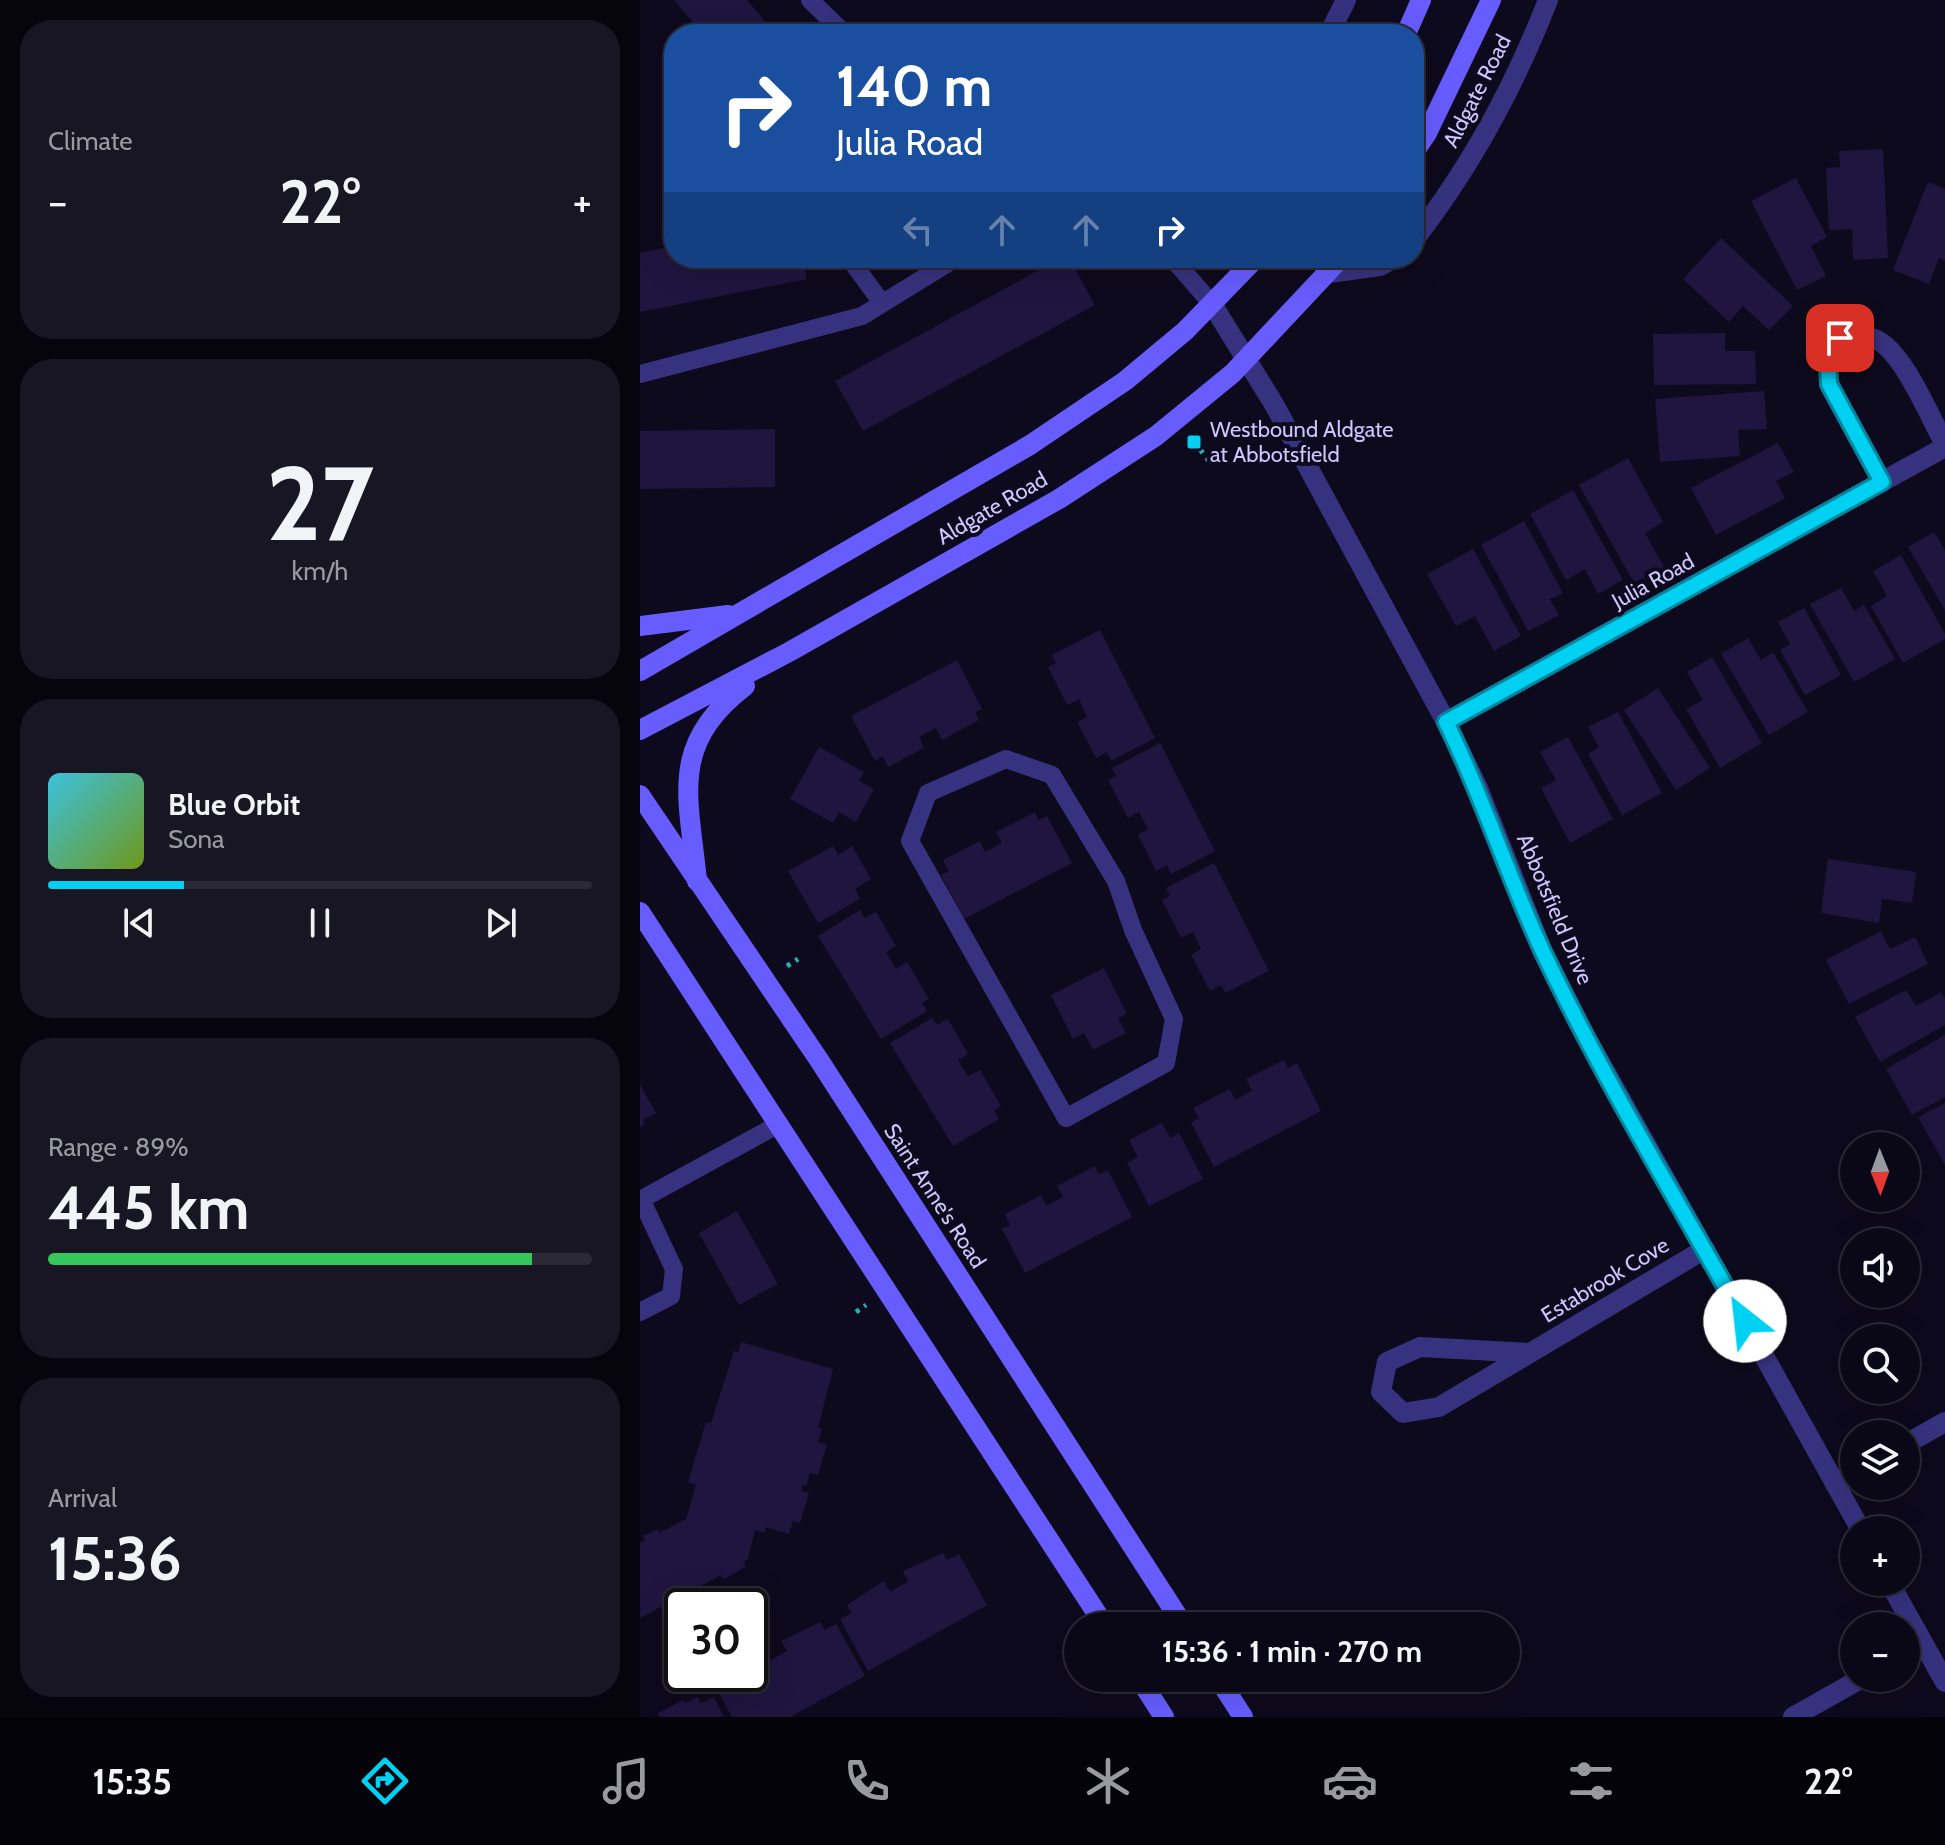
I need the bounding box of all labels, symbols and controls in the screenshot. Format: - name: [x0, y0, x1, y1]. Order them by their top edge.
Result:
- street label: Aldgate Road: [1437, 30, 1517, 152]
- text: 140 m: [836, 52, 992, 120]
- icon: right: [704, 56, 808, 160]
- text: Julia Road: [836, 120, 983, 164]
- text: Climate: [48, 125, 133, 157]
- text: 22°: [280, 165, 360, 238]
- text: −: [48, 175, 67, 228]
- text: +: [573, 175, 592, 228]
- icon: left: [896, 208, 940, 252]
- icon: ahead: [980, 208, 1024, 252]
- icon: ahead: [1064, 208, 1108, 252]
- icon: right: [1148, 208, 1192, 252]
- pin: [1806, 304, 1874, 372]
- icon: arrive: [1818, 316, 1862, 360]
- place label: Westbound Aldgate at Abbotsfield: [1210, 416, 1394, 468]
- marker: Westbound Aldgate at Abbotsfield: [1185, 433, 1203, 451]
- text: 27: [266, 440, 374, 566]
- street label: Aldgate Road: [932, 465, 1052, 551]
- street label: Julia Road: [1606, 547, 1699, 615]
- text: km/h: [292, 555, 348, 587]
- text: Blue Orbit: [168, 786, 300, 823]
- text: Sona: [168, 823, 225, 855]
- street label: Abbotsfield Drive: [1511, 830, 1599, 988]
- icon: previous: [117, 901, 161, 945]
- icon: pause: [298, 901, 342, 945]
- icon: next: [479, 901, 523, 945]
- street label: Saint Anne's Road: [878, 1119, 992, 1273]
- text: Range · 89%: [48, 1131, 189, 1163]
- north arrow: [1840, 1132, 1920, 1212]
- map controls: [1840, 1132, 1920, 1692]
- text: 445 km: [48, 1171, 249, 1244]
- button: sound: [1840, 1228, 1920, 1308]
- street label: Estabrook Cove: [1536, 1231, 1674, 1329]
- position arrow: [1703, 1279, 1787, 1363]
- button: search: [1840, 1324, 1920, 1404]
- button: layers: [1840, 1420, 1920, 1500]
- text: Arrival: [48, 1482, 117, 1514]
- button: +: [1840, 1516, 1920, 1596]
- text: 15:36: [48, 1522, 182, 1595]
- speed limit sign: 30: [664, 1588, 768, 1692]
- button: −: [1840, 1612, 1920, 1692]
- text: 15:36 · 1 min · 270 m: [1162, 1633, 1422, 1670]
- icon: directions: [357, 1753, 413, 1809]
- icon: music: [598, 1753, 654, 1809]
- icon: phone: [839, 1753, 895, 1809]
- icon: climate: [1080, 1753, 1136, 1809]
- icon: car: [1322, 1753, 1378, 1809]
- icon: filters: [1563, 1753, 1619, 1809]
- text: 15:35: [93, 1759, 172, 1803]
- text: 22°: [1804, 1759, 1852, 1803]

